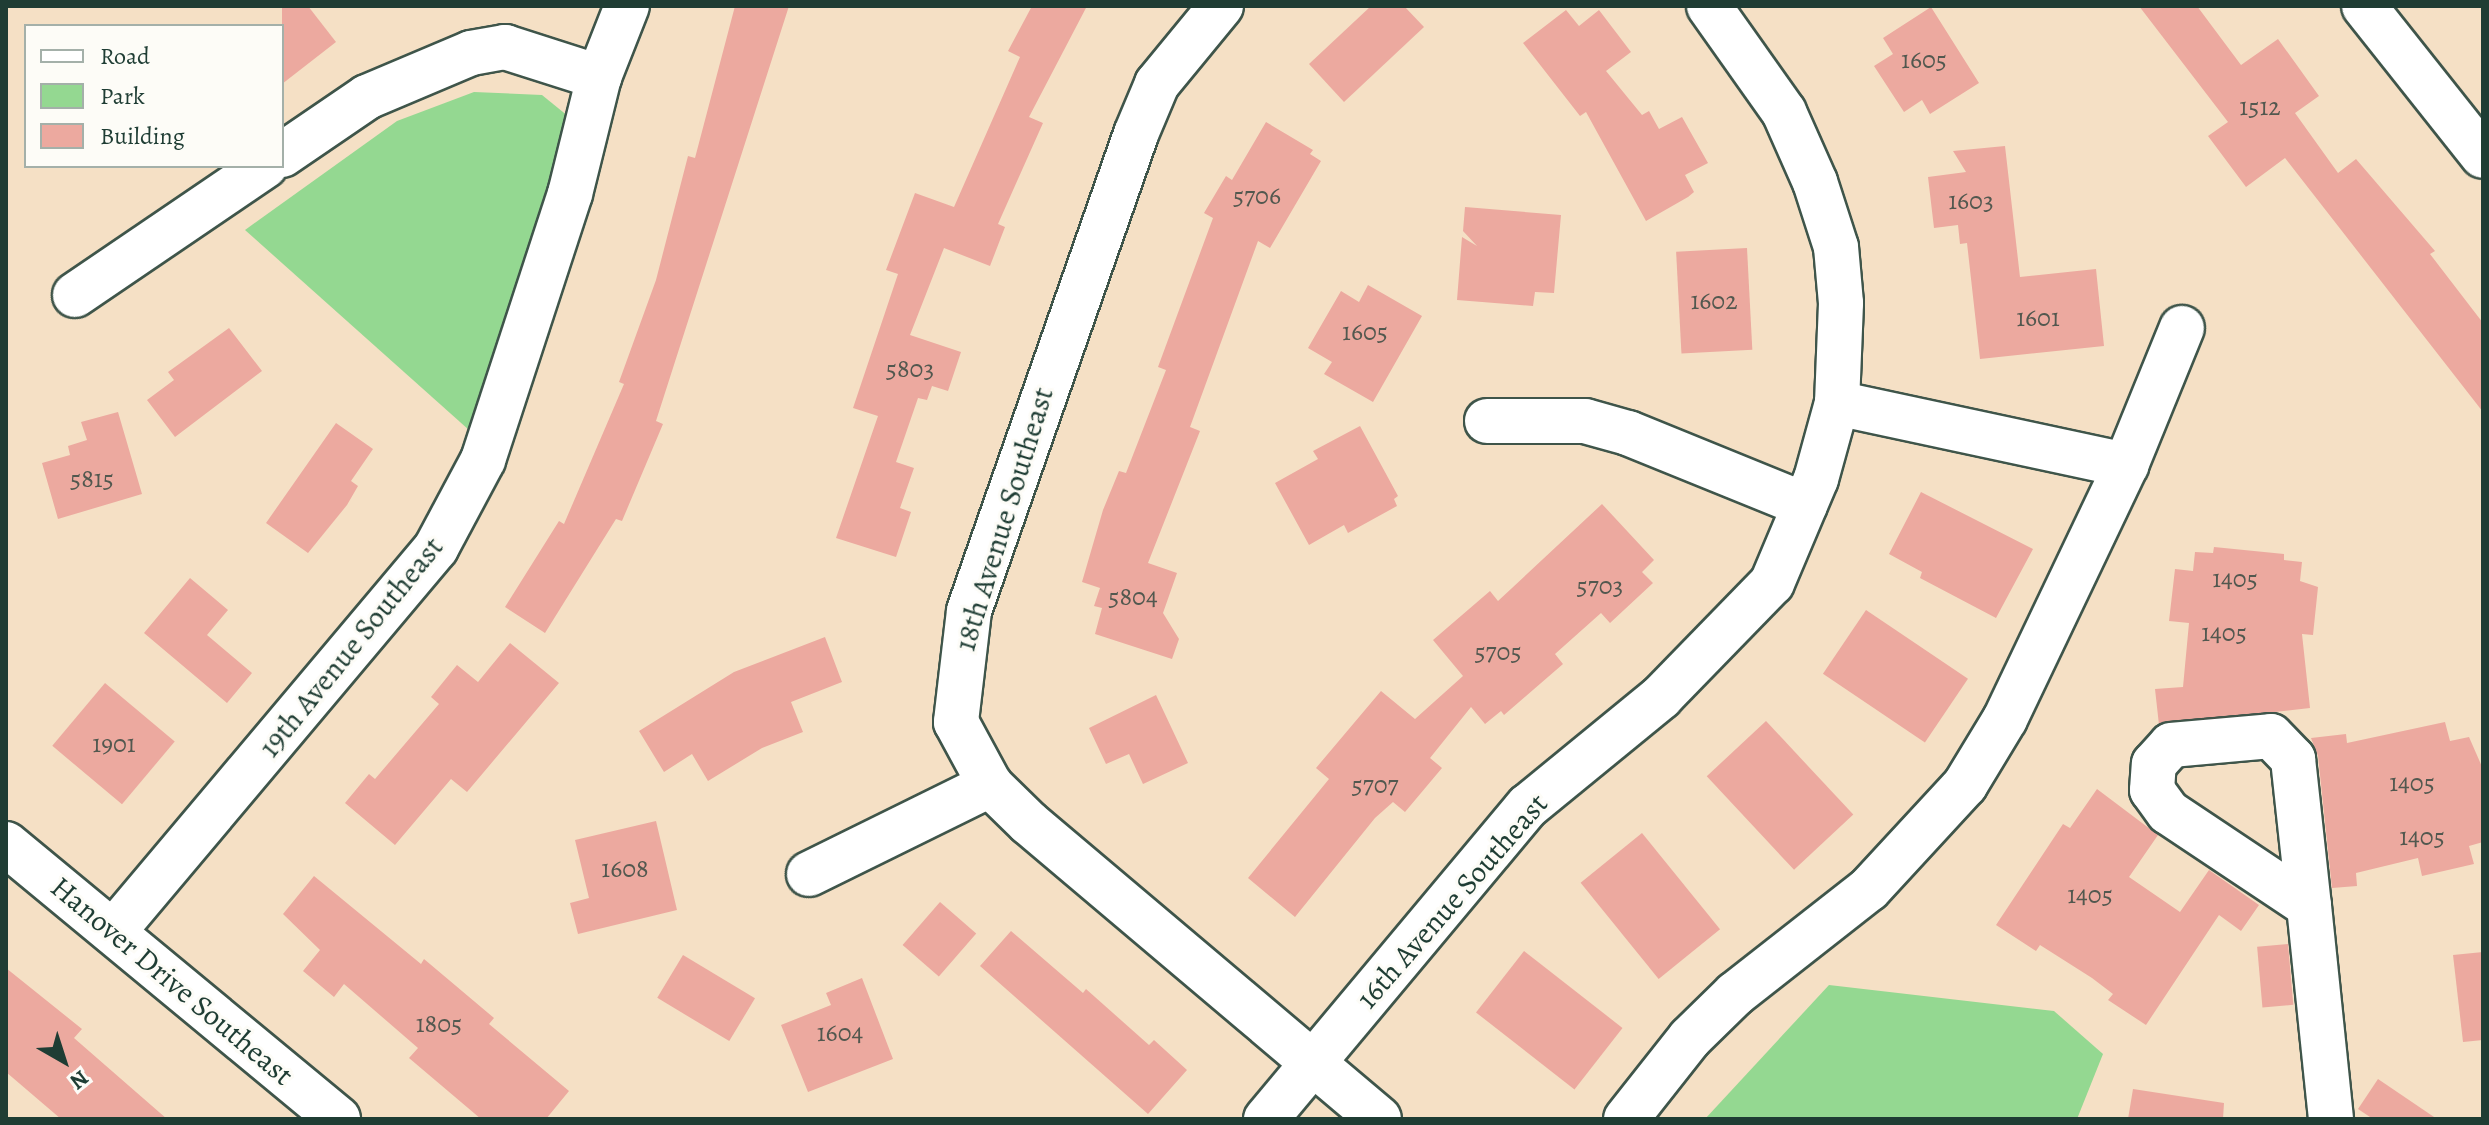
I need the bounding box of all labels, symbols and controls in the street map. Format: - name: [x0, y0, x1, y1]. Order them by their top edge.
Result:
- legend: [24, 24, 284, 168]
- text: Road: [100, 40, 150, 72]
- house number: 1605: [1901, 44, 1947, 76]
- text: Park: [100, 80, 145, 112]
- house number: 1512: [2239, 91, 2281, 123]
- text: Building: [100, 120, 185, 152]
- house number: 5706: [1233, 180, 1281, 212]
- house number: 1603: [1948, 185, 1994, 217]
- house number: 1602: [1690, 285, 1738, 317]
- house number: 1601: [2016, 302, 2060, 334]
- house number: 1605: [1342, 316, 1388, 348]
- house number: 5803: [886, 353, 934, 385]
- street label: 18th Avenue Southeast: [947, 383, 1061, 655]
- house number: 5815: [70, 463, 114, 495]
- street label: 19th Avenue Southeast: [251, 530, 451, 764]
- house number: 1405: [2212, 563, 2258, 595]
- house number: 5703: [1577, 570, 1623, 602]
- house number: 5804: [1108, 581, 1158, 613]
- house number: 1405: [2201, 617, 2247, 649]
- house number: 5705: [1474, 636, 1522, 668]
- house number: 1901: [92, 728, 136, 760]
- house number: 1405: [2389, 767, 2435, 799]
- house number: 5707: [1352, 769, 1398, 801]
- street label: 16th Avenue Southeast: [1349, 786, 1555, 1016]
- house number: 1405: [2399, 821, 2445, 853]
- house number: 1608: [601, 853, 649, 885]
- street label: Hanover Drive Southeast: [43, 869, 301, 1093]
- house number: 1405: [2067, 879, 2113, 911]
- house number: 1805: [416, 1008, 462, 1040]
- house number: 1604: [817, 1017, 863, 1049]
- north arrow: [24, 1021, 104, 1101]
- text: N: [63, 1063, 95, 1096]

